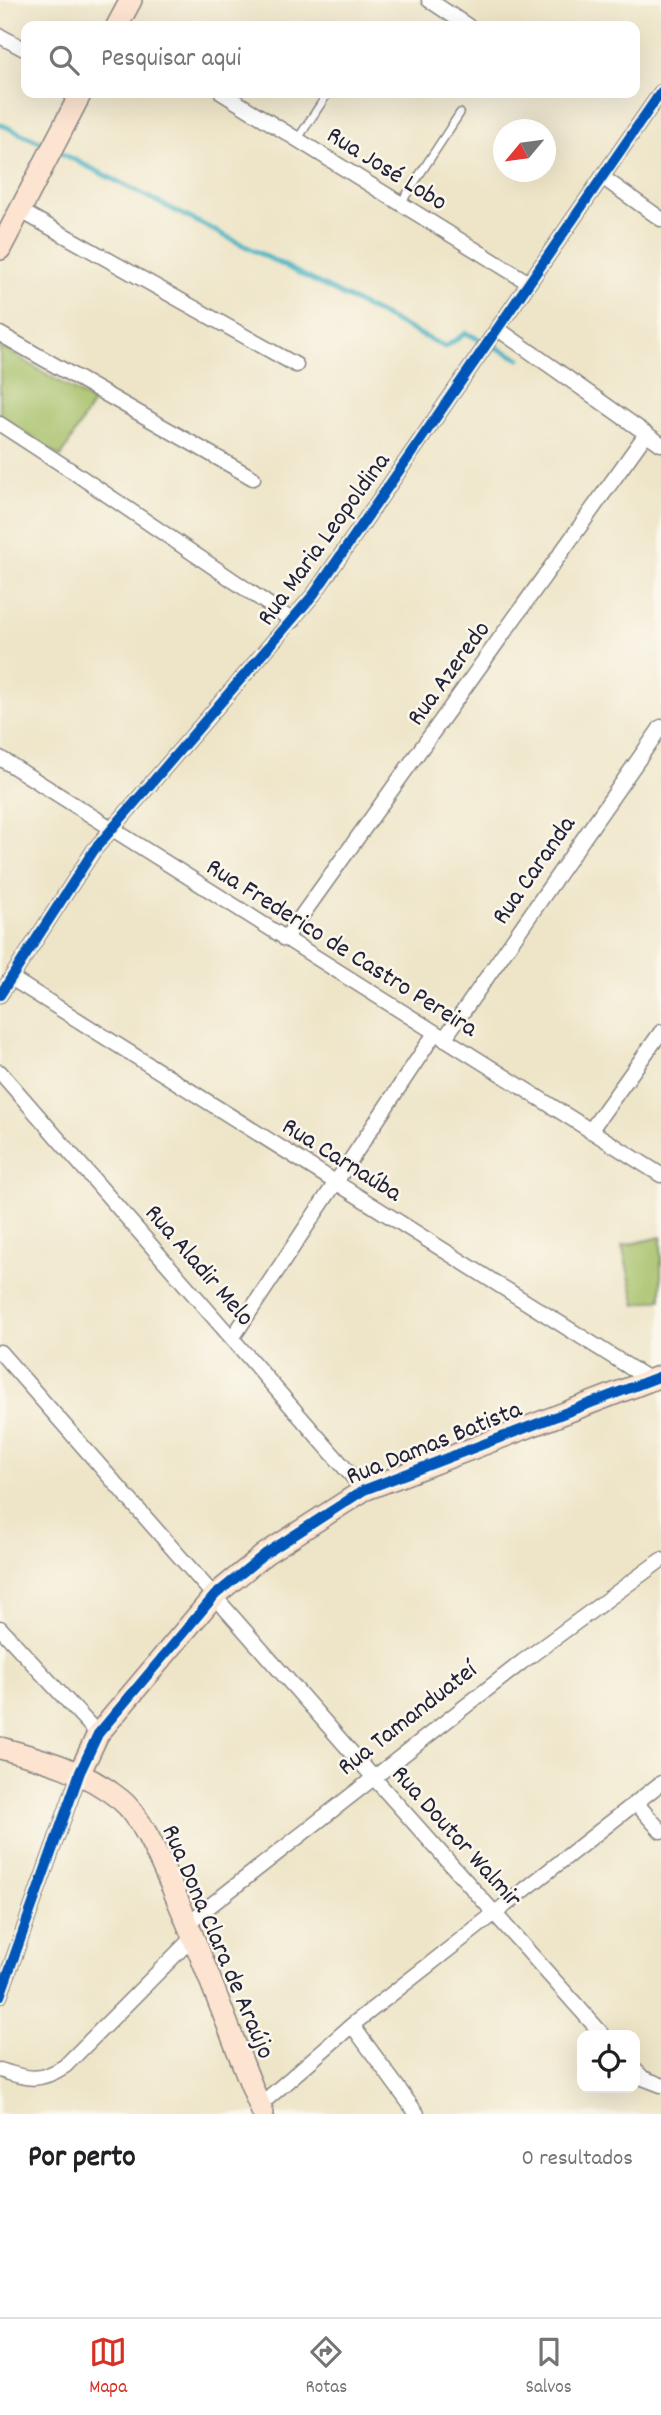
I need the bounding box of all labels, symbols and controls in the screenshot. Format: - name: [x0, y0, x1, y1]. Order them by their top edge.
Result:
- search box: [21, 21, 640, 98]
- icon: search: [45, 41, 83, 79]
- text: Pesquisar aqui: [101, 41, 241, 78]
- street label: Rua José Lobo: [319, 118, 454, 222]
- north arrow: [493, 119, 556, 182]
- street label: Rua Maria Leopoldina: [249, 445, 401, 634]
- street label: Rua Azeredo: [399, 614, 501, 734]
- street label: Rua Caranda: [484, 808, 586, 933]
- street label: Rua Frederico de Castro Pereira: [198, 850, 485, 1048]
- street label: Rua Carnaúba: [274, 1109, 409, 1213]
- street label: Rua Aladir Melo: [135, 1197, 262, 1336]
- street label: Rua Damas Batista: [341, 1392, 528, 1496]
- street label: Rua Tamanduateí: [331, 1652, 488, 1786]
- street label: Rua Doutor Walmir: [381, 1758, 530, 1917]
- street label: Rua Dona Clara de Araújo: [151, 1819, 283, 2065]
- map controls: [577, 2030, 640, 2093]
- button: locate: [577, 2030, 640, 2093]
- text: Por perto: [28, 2138, 136, 2181]
- text: 0 resultados: [521, 2143, 633, 2176]
- tab: Mapa: [89, 2333, 127, 2402]
- tab: Rotas: [306, 2333, 347, 2402]
- tab: Salvos: [526, 2333, 572, 2402]

